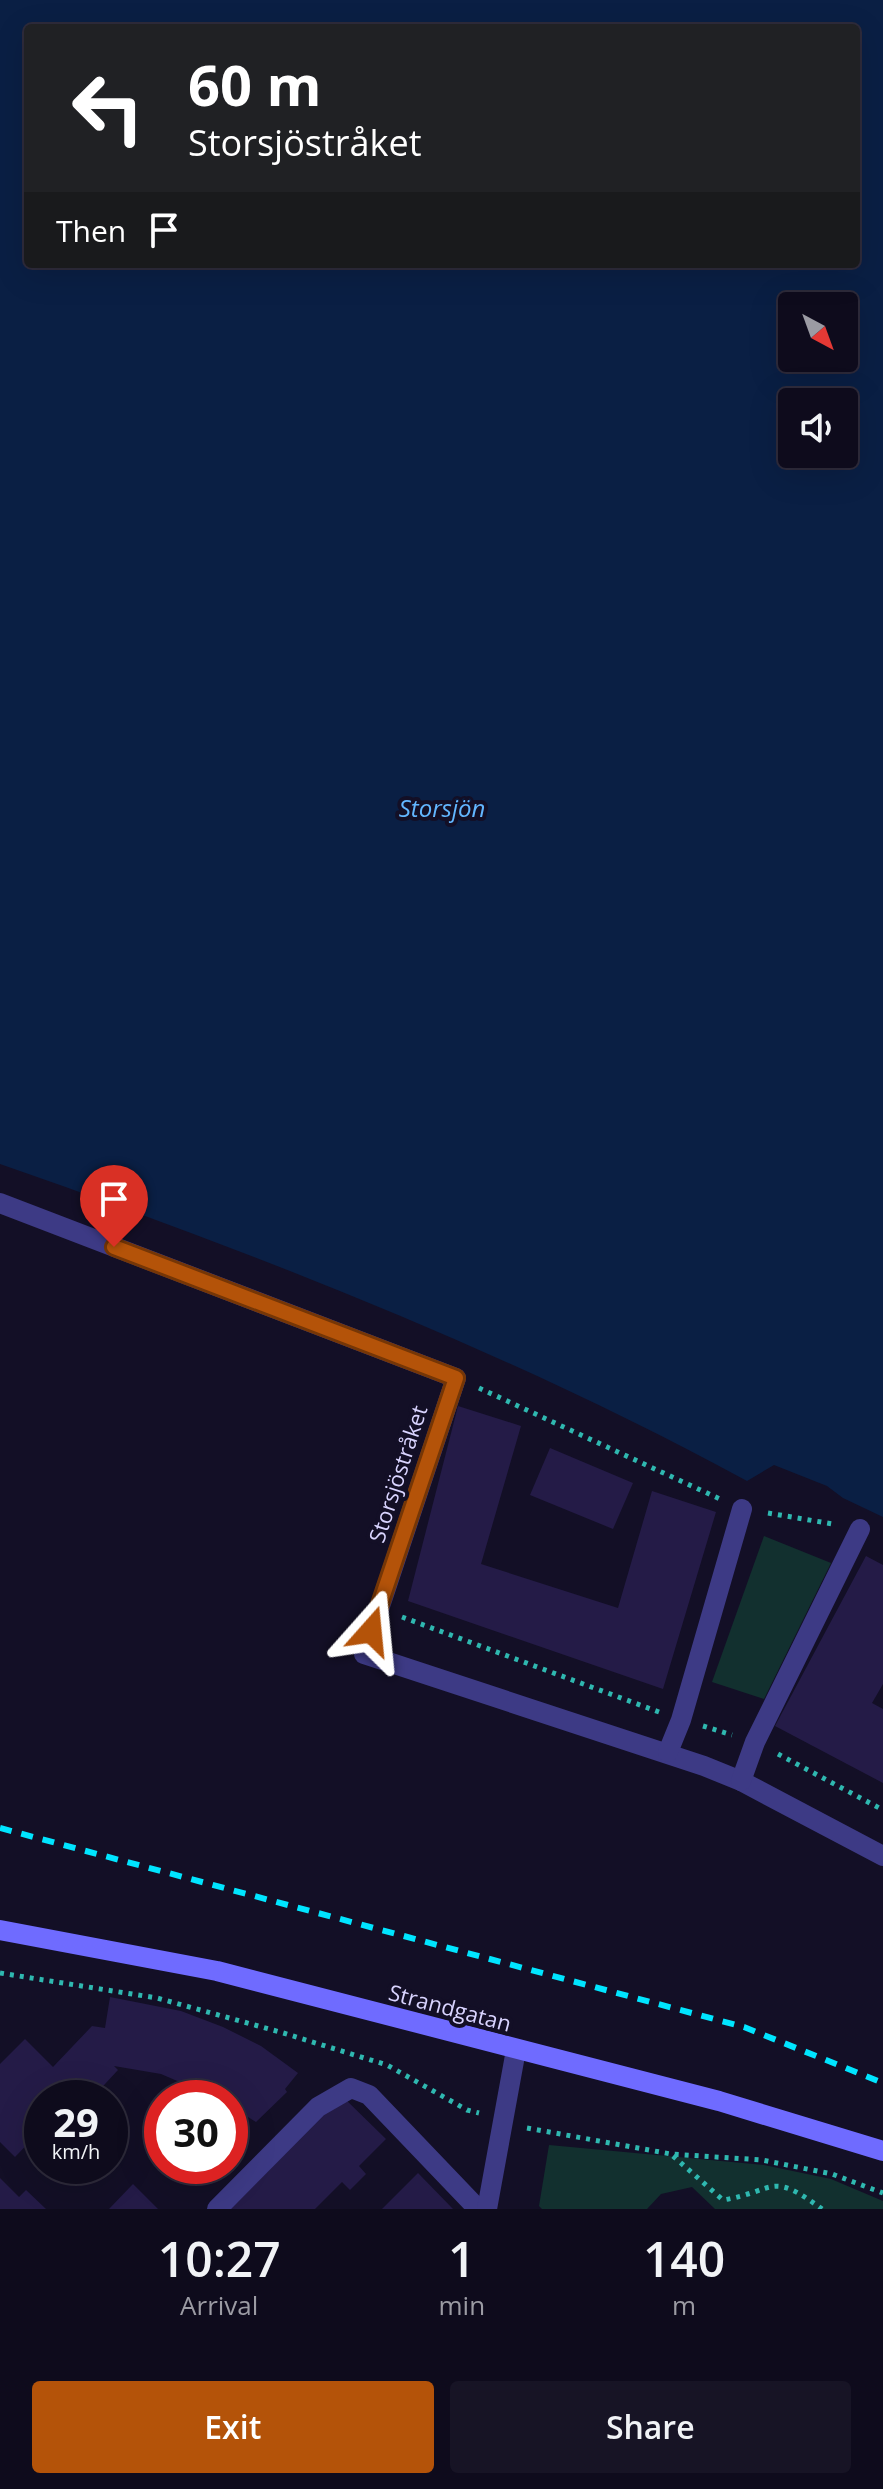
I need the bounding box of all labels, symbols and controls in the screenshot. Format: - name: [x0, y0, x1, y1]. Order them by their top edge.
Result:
- text: 60 m: [188, 46, 322, 122]
- icon: left: [56, 56, 160, 160]
- text: Storsjöstråket: [188, 118, 422, 167]
- icon: arrive: [142, 208, 186, 252]
- text: Then: [56, 210, 126, 251]
- north arrow: [778, 292, 858, 372]
- map controls: [778, 292, 858, 468]
- button: sound: [778, 388, 858, 468]
- water label: Storsjön: [399, 791, 485, 824]
- pin: [80, 1165, 148, 1247]
- icon: arrive: [92, 1177, 136, 1221]
- street label: Storsjöstråket: [361, 1401, 433, 1546]
- position arrow: [329, 1589, 413, 1673]
- street label: Strandgatan: [386, 1976, 515, 2038]
- speed limit sign: 30: [144, 2080, 248, 2184]
- text: 29: [53, 2094, 99, 2149]
- text: km/h: [52, 2138, 100, 2165]
- text: 10:27: [158, 2226, 281, 2291]
- text: 1: [448, 2226, 476, 2291]
- text: 140: [643, 2226, 725, 2291]
- text: Arrival: [180, 2287, 258, 2323]
- text: min: [439, 2287, 485, 2323]
- text: m: [672, 2287, 696, 2323]
- button: Exit: [32, 2381, 434, 2473]
- button: Share: [450, 2381, 851, 2473]

